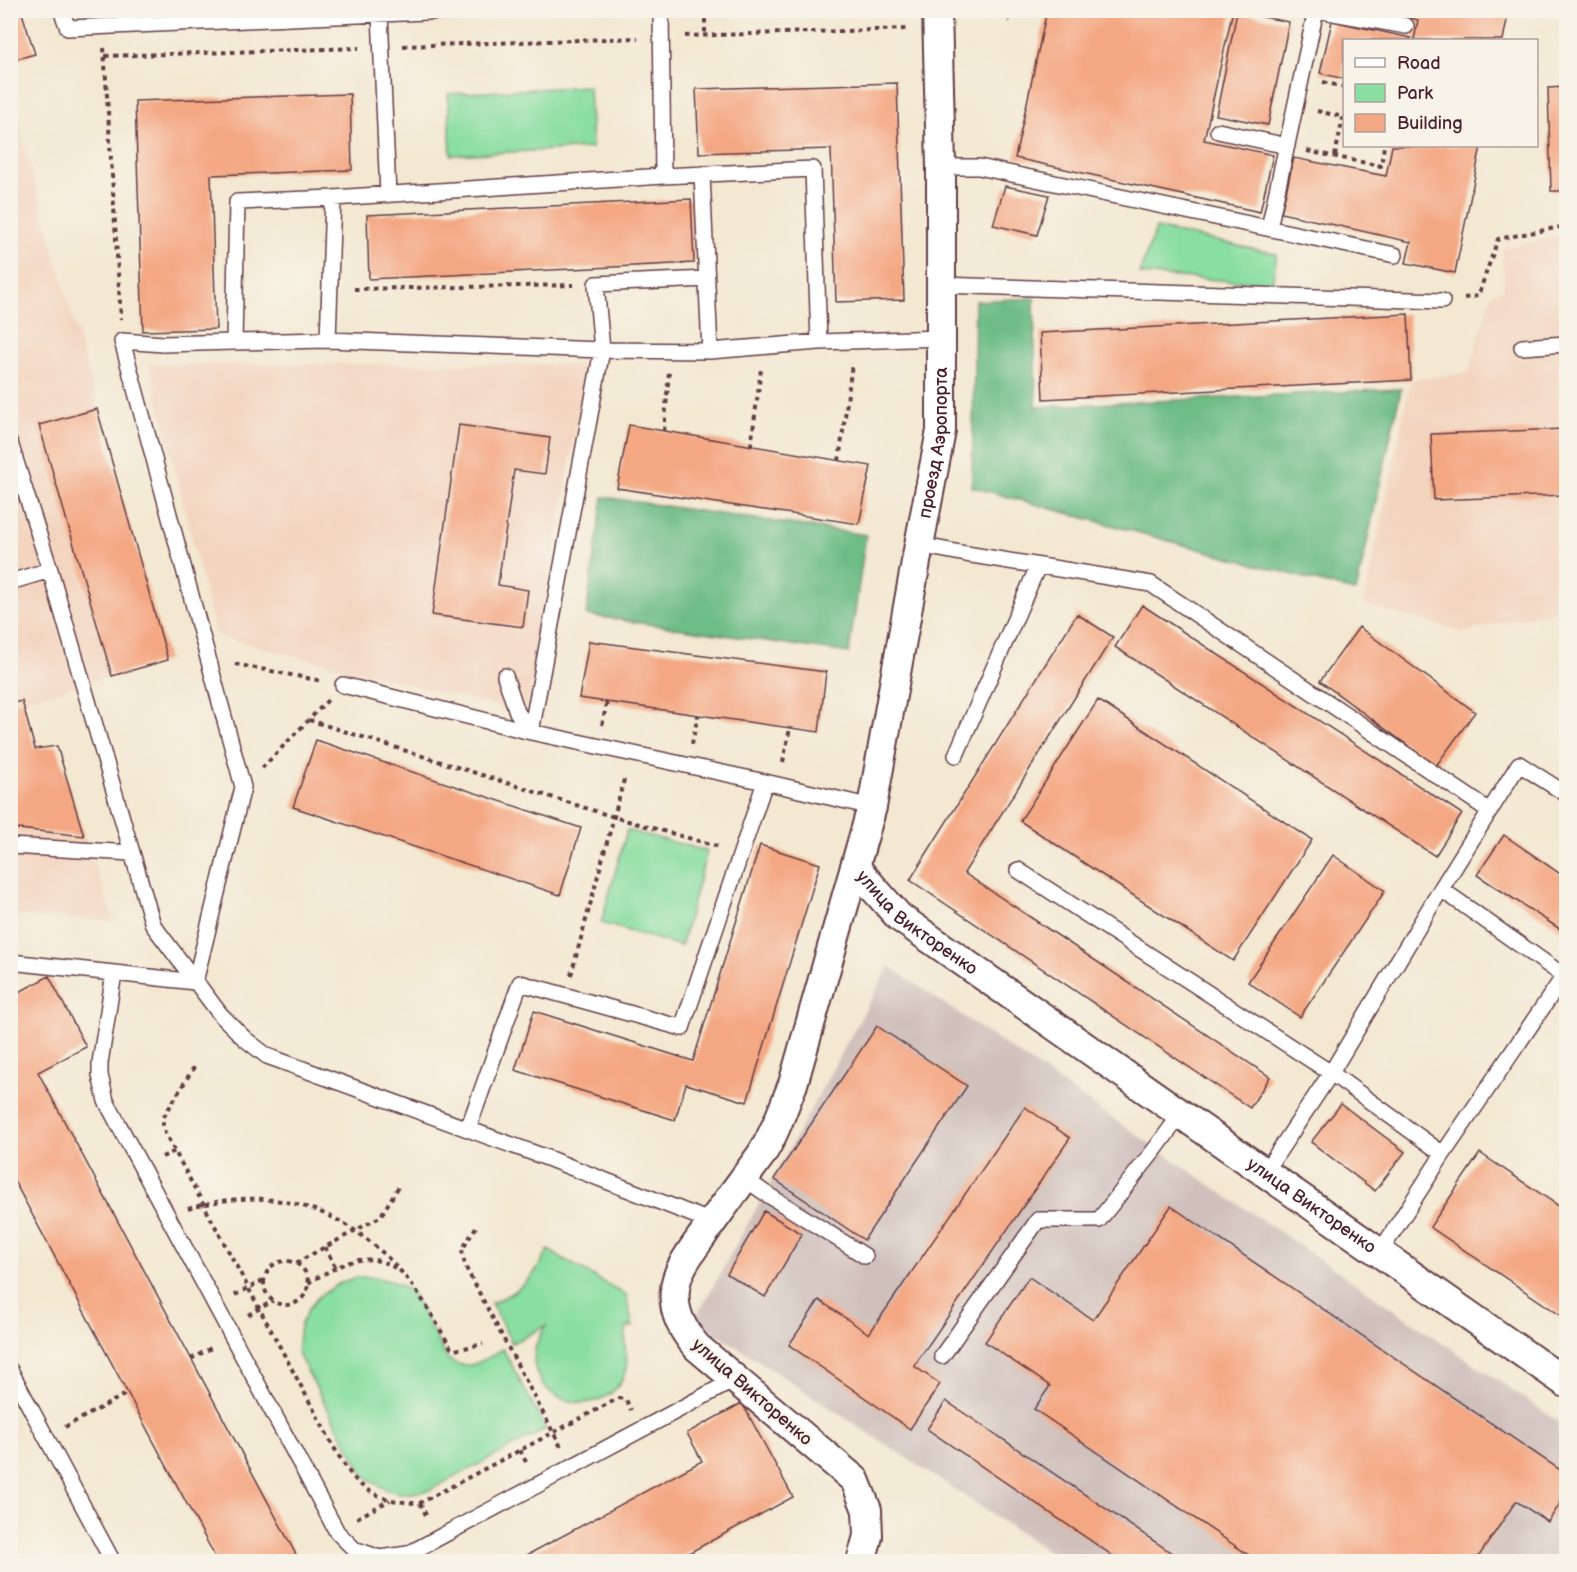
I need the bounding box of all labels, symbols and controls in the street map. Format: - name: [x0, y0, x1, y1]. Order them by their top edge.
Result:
- legend: [1343, 39, 1538, 147]
- text: Road: [1397, 53, 1441, 74]
- text: Park: [1397, 83, 1433, 104]
- text: Building: [1397, 113, 1463, 134]
- street label: проезд Аэропорта: [914, 367, 952, 520]
- street label: улица Викторенко: [852, 866, 982, 979]
- street label: улица Викторенко: [1243, 1153, 1380, 1258]
- street label: улица Викторенко: [688, 1334, 816, 1450]

